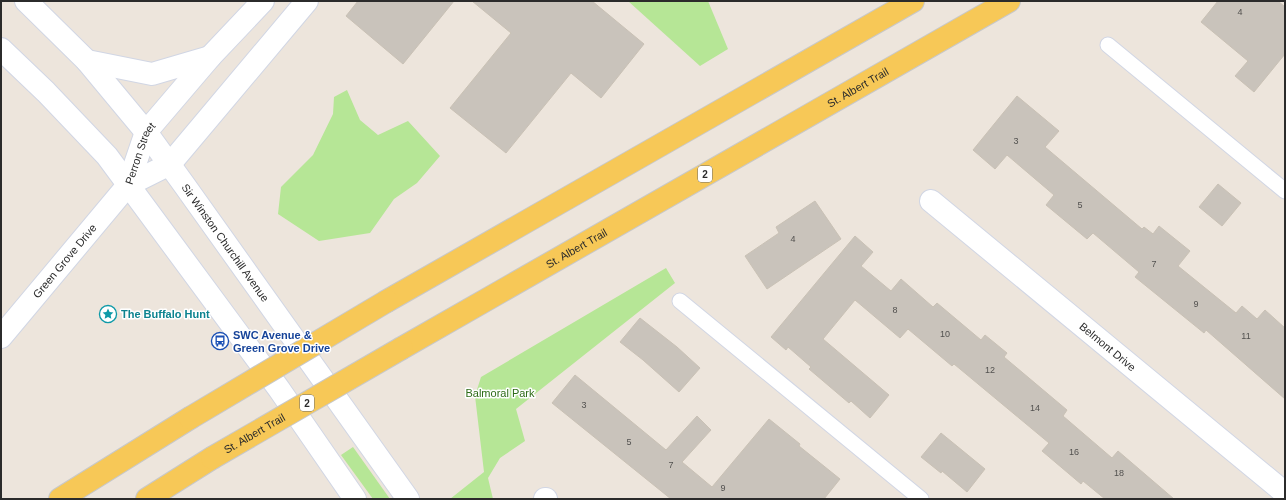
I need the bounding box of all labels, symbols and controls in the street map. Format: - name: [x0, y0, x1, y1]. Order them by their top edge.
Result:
- house number: 4: [1237, 7, 1243, 17]
- street label: St. Albert Trail: [825, 65, 891, 110]
- street label: Perron Street: [123, 120, 158, 186]
- house number: 3: [1013, 136, 1019, 146]
- road number: 2: [698, 166, 712, 182]
- street label: Sir Winston Churchill Avenue: [179, 181, 271, 304]
- house number: 5: [1077, 200, 1083, 210]
- street label: Green Grove Drive: [30, 222, 99, 300]
- street label: St. Albert Trail: [544, 226, 609, 270]
- house number: 4: [790, 234, 796, 244]
- house number: 7: [1151, 259, 1157, 269]
- house number: 9: [1193, 299, 1199, 309]
- place icon: The Buffalo Hunt: [98, 304, 118, 324]
- house number: 8: [892, 305, 898, 315]
- place label: The Buffalo Hunt: [121, 308, 210, 320]
- street label: Belmont Drive: [1077, 320, 1138, 373]
- place label: SWC Avenue & Green Grove Drive: [233, 329, 330, 354]
- house number: 10: [940, 329, 950, 339]
- bus stop icon: SWC Avenue & Green Grove Drive: [210, 331, 230, 351]
- house number: 11: [1241, 331, 1251, 341]
- house number: 12: [985, 365, 995, 375]
- park label: Balmoral Park: [465, 387, 535, 399]
- road number: 2: [300, 395, 314, 411]
- house number: 3: [581, 400, 587, 410]
- house number: 14: [1030, 403, 1040, 413]
- street label: St. Albert Trail: [222, 411, 287, 456]
- house number: 5: [626, 437, 632, 447]
- house number: 16: [1069, 447, 1079, 457]
- house number: 7: [668, 460, 674, 470]
- house number: 18: [1114, 468, 1124, 478]
- house number: 9: [720, 483, 726, 493]

